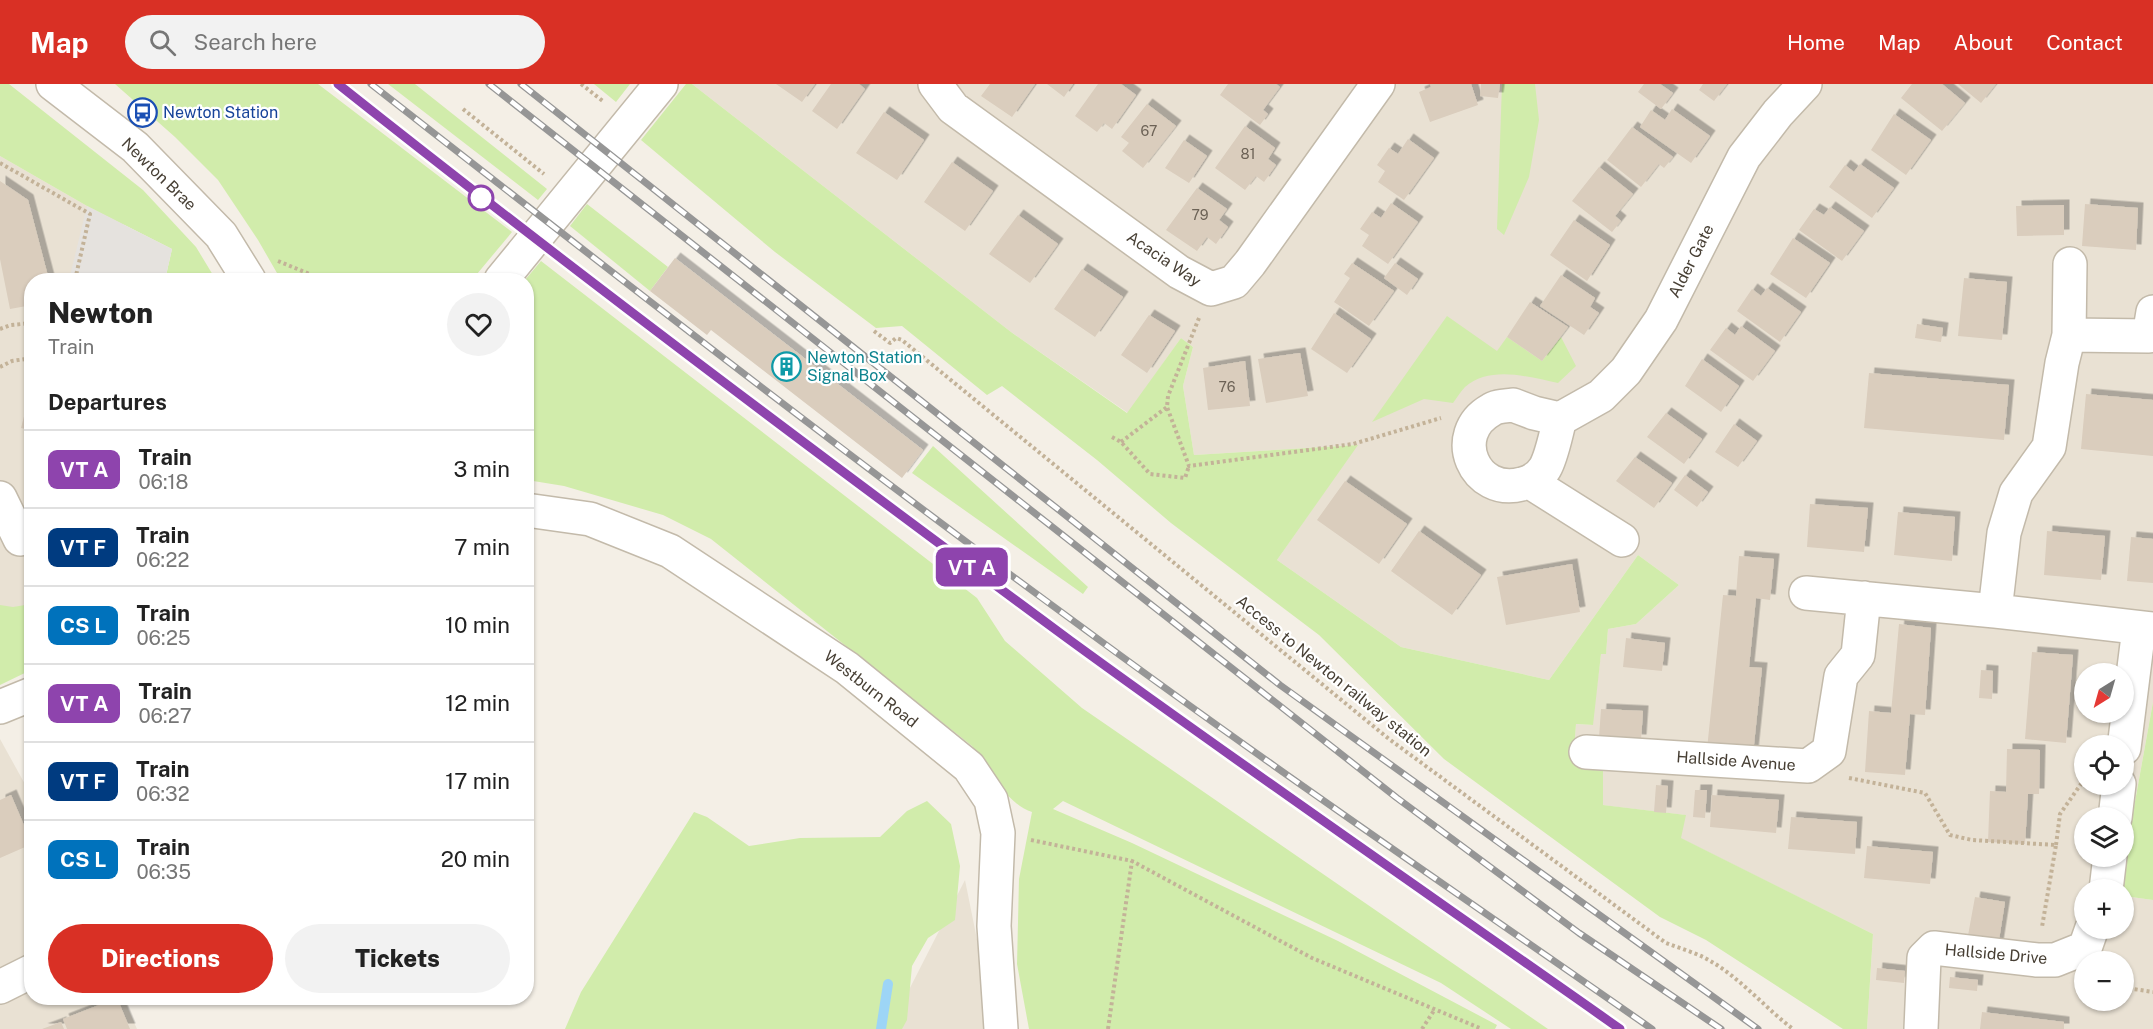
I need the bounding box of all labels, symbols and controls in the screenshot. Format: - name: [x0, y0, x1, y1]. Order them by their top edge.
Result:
- search box: [125, 15, 545, 69]
- text: Map: [30, 26, 89, 59]
- icon: search: [146, 26, 179, 59]
- text: Search here: [194, 29, 317, 55]
- text: Home: [1787, 30, 1845, 55]
- text: Map: [1878, 30, 1921, 55]
- text: About: [1954, 30, 2013, 55]
- text: Contact: [2046, 30, 2123, 55]
- bus stop icon: Newton Station: [126, 96, 158, 128]
- place label: Newton Station: [163, 103, 278, 122]
- house number: 67: [1141, 123, 1157, 139]
- street label: Newton Brae: [118, 134, 200, 214]
- house number: 81: [1241, 146, 1255, 162]
- unlabelled marker: [468, 185, 494, 211]
- house number: 79: [1192, 207, 1209, 223]
- street label: Alder Gate: [1664, 221, 1718, 301]
- street label: Acacia Way: [1123, 227, 1205, 291]
- button: heart: [447, 293, 510, 356]
- text: Newton: [48, 296, 153, 329]
- text: Train: [48, 335, 94, 359]
- place label: Newton Station Signal Box: [807, 348, 922, 385]
- building icon: Newton Station Signal Box: [770, 350, 802, 382]
- house number: 76: [1219, 379, 1236, 395]
- text: Departures: [48, 389, 167, 415]
- text: Train: [138, 444, 192, 470]
- text: 3 min: [453, 456, 510, 482]
- text: VT A: [60, 457, 108, 482]
- text: 06:18: [138, 470, 189, 494]
- text: Train: [136, 522, 190, 548]
- text: 7 min: [454, 534, 510, 560]
- text: VT F: [60, 535, 106, 560]
- text: 06:22: [136, 548, 189, 572]
- line badge: VT A: [930, 548, 1014, 586]
- text: VT A: [948, 555, 996, 580]
- street label: Access to Newton railway station: [1233, 591, 1435, 761]
- text: Train: [136, 600, 190, 626]
- text: 10 min: [445, 612, 510, 638]
- text: CS L: [60, 613, 106, 638]
- text: 06:25: [136, 626, 191, 650]
- street label: Westburn Road: [820, 646, 922, 732]
- north arrow: [2074, 663, 2134, 723]
- map controls: [2074, 663, 2134, 1011]
- text: Train: [138, 678, 192, 704]
- text: 12 min: [445, 690, 510, 716]
- text: VT A: [60, 691, 108, 716]
- text: 06:27: [138, 704, 192, 728]
- button: locate: [2074, 735, 2134, 795]
- street label: Hallside Avenue: [1676, 747, 1796, 775]
- text: Train: [136, 756, 190, 782]
- text: 17 min: [445, 768, 510, 794]
- text: VT F: [60, 769, 106, 794]
- text: 06:32: [136, 782, 190, 806]
- button: layers: [2074, 807, 2134, 867]
- text: Train: [136, 834, 190, 860]
- text: 20 min: [441, 846, 510, 872]
- text: CS L: [60, 847, 106, 872]
- text: 06:35: [136, 860, 191, 884]
- button: +: [2074, 879, 2134, 939]
- button: Directions: [48, 924, 273, 993]
- button: Tickets: [285, 924, 510, 993]
- street label: Hallside Drive: [1944, 940, 2048, 968]
- button: −: [2074, 951, 2134, 1011]

